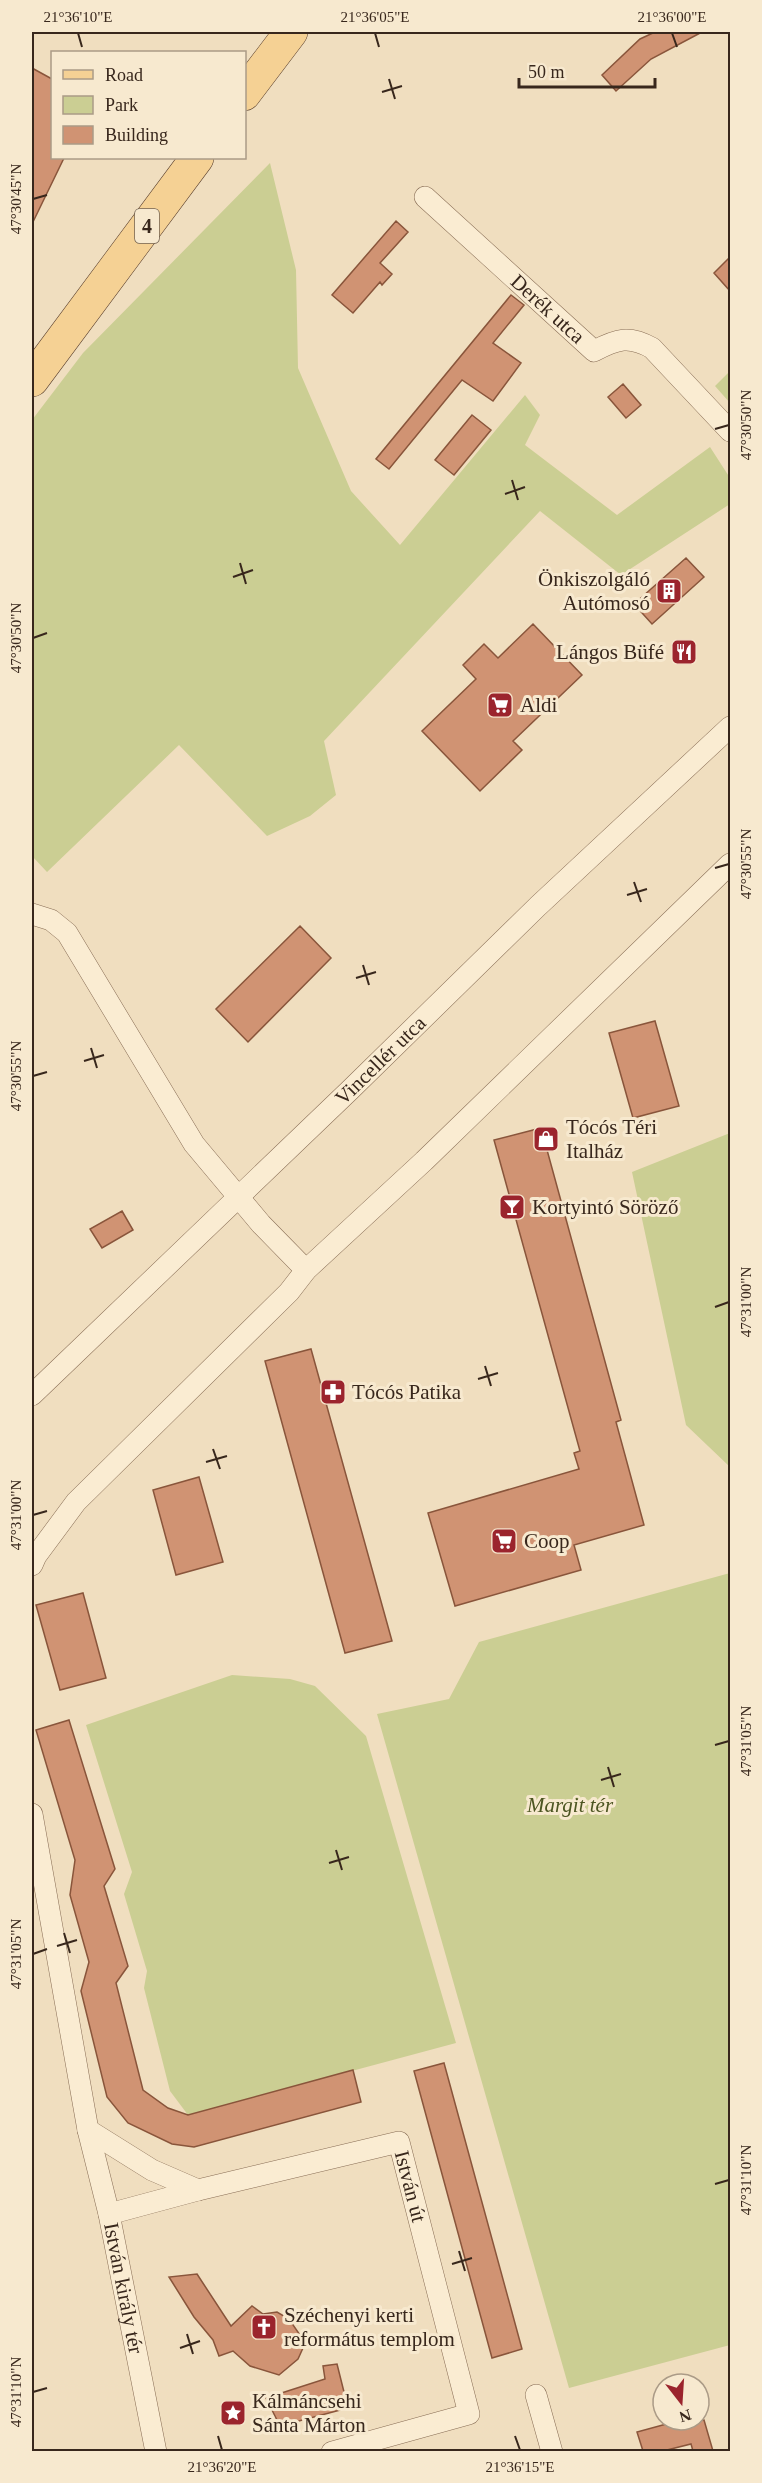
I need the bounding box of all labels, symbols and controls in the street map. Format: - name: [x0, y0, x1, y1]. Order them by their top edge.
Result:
- text: 21°36'10"E: [44, 9, 113, 25]
- text: 21°36'05"E: [341, 9, 410, 25]
- text: 21°36'00"E: [638, 9, 707, 25]
- legend: [51, 51, 246, 159]
- scale bar: [519, 51, 656, 89]
- text: 50 m: [528, 62, 565, 82]
- text: Road: [105, 65, 143, 85]
- text: Park: [105, 95, 138, 115]
- text: Building: [105, 125, 168, 145]
- text: 47°30'45"N: [8, 164, 24, 234]
- road number: 4: [135, 209, 159, 243]
- street label: Derék utca: [506, 269, 590, 349]
- text: 47°30'50"N: [738, 390, 754, 460]
- place label: Önkiszolgáló Autómosó: [538, 567, 650, 615]
- building icon: Önkiszolgáló Autómosó: [654, 576, 684, 606]
- text: 47°30'50"N: [8, 603, 24, 673]
- restaurant icon: Lángos Büfé: [669, 637, 699, 667]
- place label: Lángos Büfé: [556, 640, 664, 664]
- supermarket icon: Aldi: [485, 690, 515, 720]
- place label: Aldi: [520, 693, 558, 717]
- text: 47°30'55"N: [738, 829, 754, 899]
- street label: Vincellér utca: [330, 1010, 431, 1110]
- text: 47°30'55"N: [8, 1041, 24, 1111]
- place label: Tócós Téri Italház: [566, 1115, 657, 1163]
- shop icon: Tócós Téri Italház: [531, 1124, 561, 1154]
- bar icon: Kortyintó Söröző: [497, 1192, 527, 1222]
- place label: Kortyintó Söröző: [532, 1195, 678, 1219]
- text: 47°31'00"N: [738, 1267, 754, 1337]
- pharmacy icon: Tócós Patika: [318, 1377, 348, 1407]
- place label: Tócós Patika: [352, 1380, 462, 1404]
- text: 47°31'00"N: [8, 1480, 24, 1550]
- supermarket icon: Coop: [489, 1526, 519, 1556]
- place label: Coop: [524, 1529, 570, 1553]
- text: 47°31'05"N: [738, 1706, 754, 1776]
- park label: Margit tér: [526, 1793, 614, 1817]
- text: 47°31'05"N: [8, 1919, 24, 1989]
- text: 47°31'10"N: [738, 2145, 754, 2215]
- street label: István út: [390, 2148, 431, 2225]
- street label: István király tér: [99, 2220, 148, 2356]
- place label: Széchenyi kerti református templom: [284, 2303, 455, 2351]
- church icon: Széchenyi kerti református templom: [249, 2312, 279, 2342]
- text: 47°31'10"N: [8, 2357, 24, 2427]
- north arrow: [651, 2372, 711, 2432]
- place label: Kálmáncsehi Sánta Márton: [252, 2389, 366, 2437]
- place icon: Kálmáncsehi Sánta Márton: [218, 2398, 248, 2428]
- text: N: [677, 2406, 693, 2426]
- text: 21°36'20"E: [188, 2459, 257, 2475]
- text: 21°36'15"E: [486, 2459, 555, 2475]

